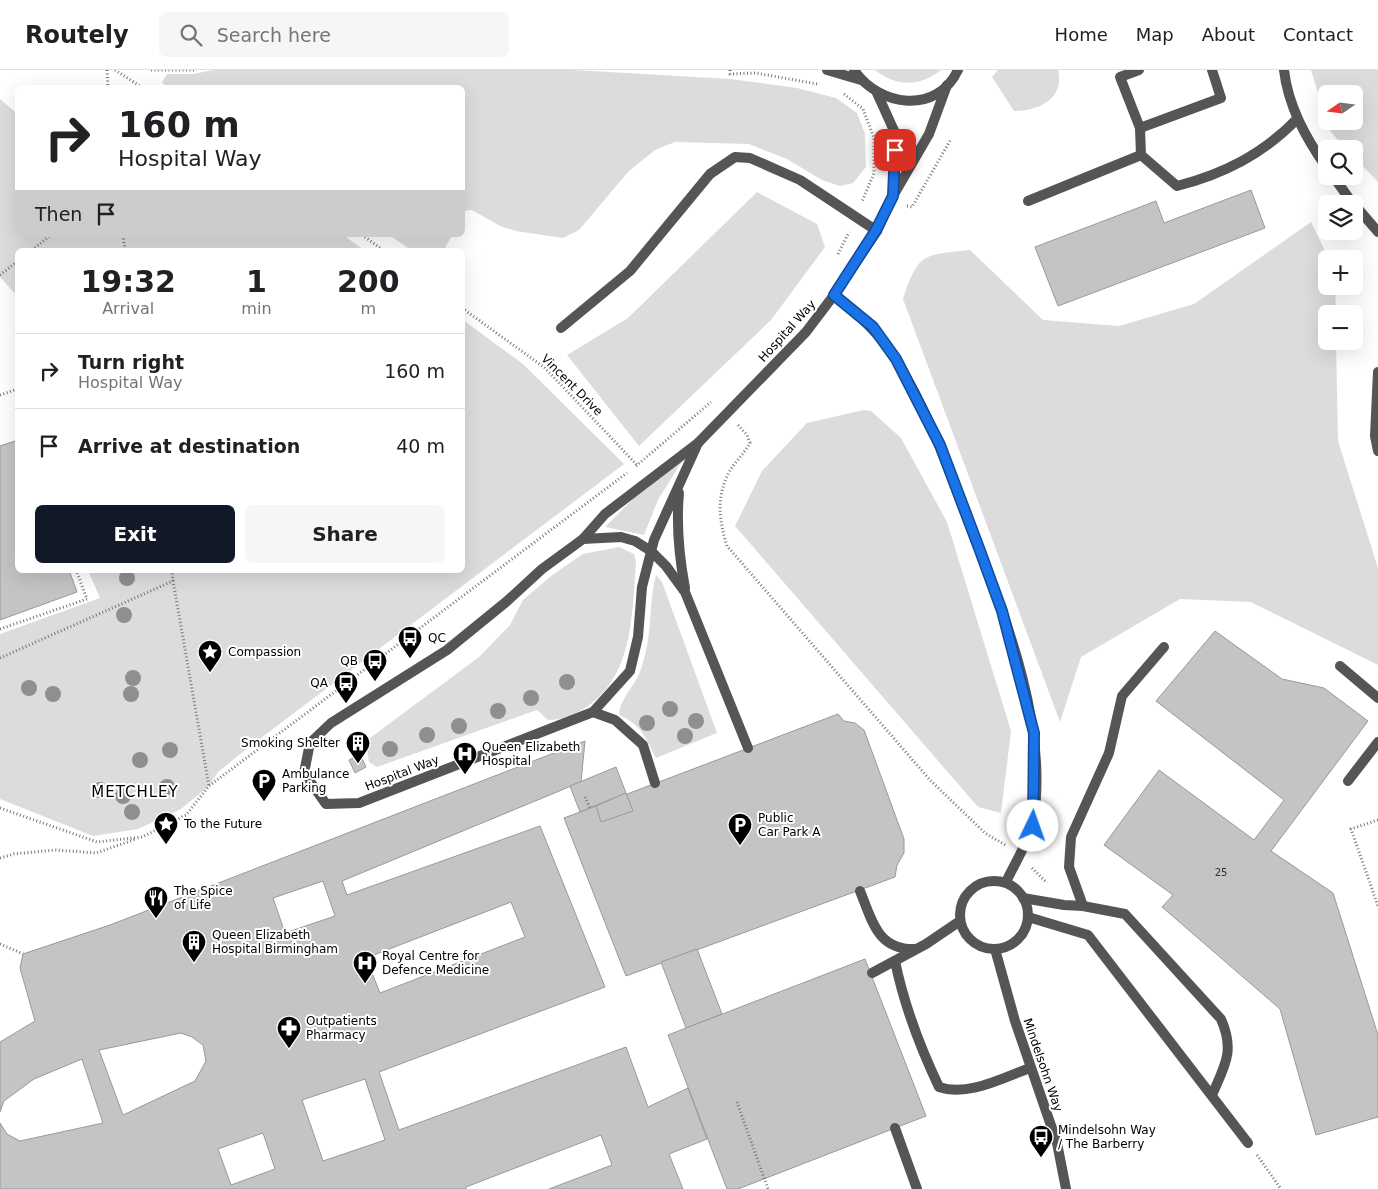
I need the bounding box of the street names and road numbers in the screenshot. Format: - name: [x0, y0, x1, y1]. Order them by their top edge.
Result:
- street label: Hospital Way: [756, 297, 818, 365]
- street label: Vincent Drive: [538, 351, 606, 419]
- street label: Hospital Way: [363, 752, 441, 794]
- street label: Mindelsohn Way: [1020, 1016, 1066, 1114]

